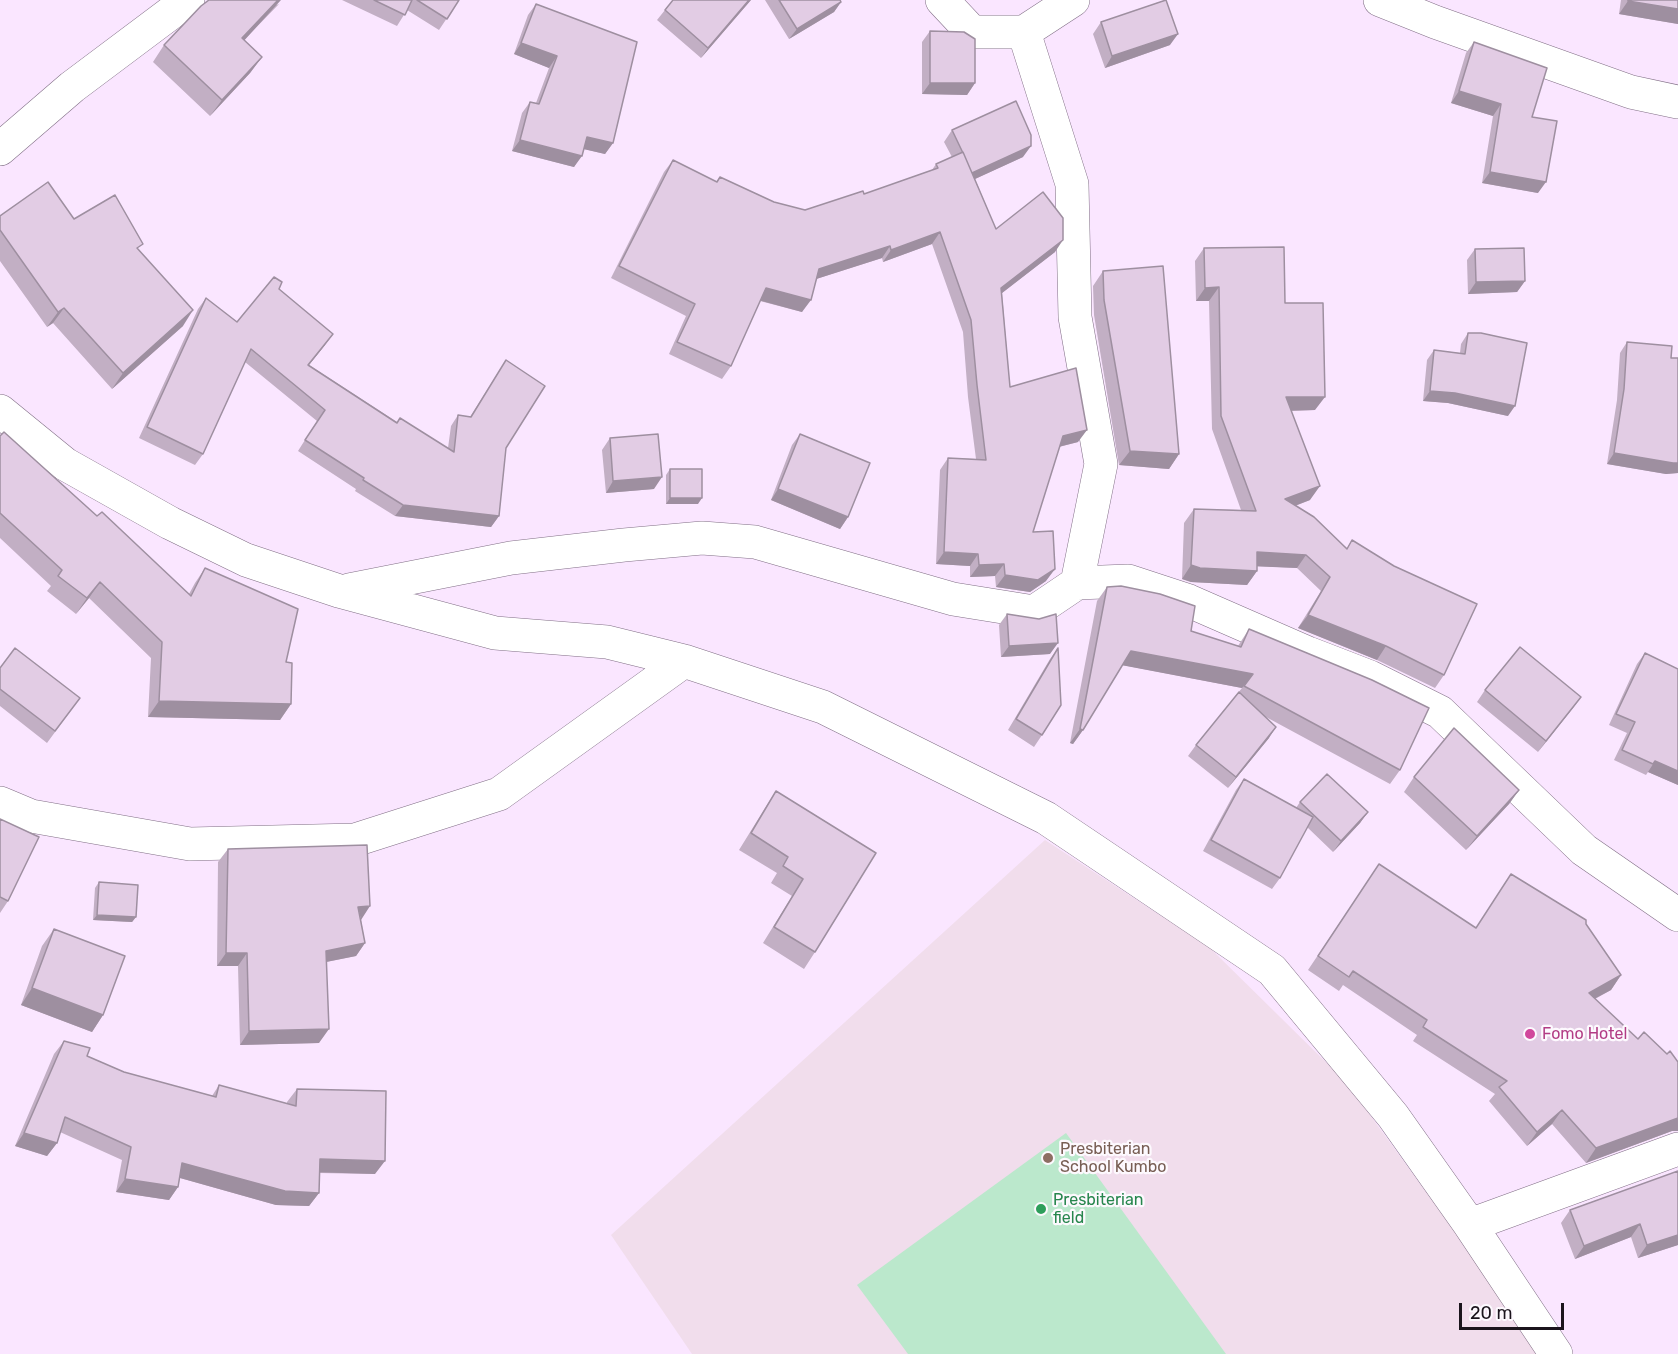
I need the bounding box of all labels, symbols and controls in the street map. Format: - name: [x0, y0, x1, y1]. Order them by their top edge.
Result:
- place label: Fomo Hotel: [1542, 1024, 1627, 1044]
- marker: Fomo Hotel: [1523, 1027, 1537, 1041]
- place label: Presbiterian School Kumbo: [1060, 1139, 1167, 1177]
- marker: Presbiterian School Kumbo: [1041, 1151, 1055, 1165]
- place label: Presbiterian field: [1053, 1190, 1143, 1228]
- marker: Presbiterian field: [1034, 1202, 1048, 1216]
- scale bar: [1462, 1291, 1567, 1329]
- text: 20 m: [1470, 1302, 1512, 1324]

